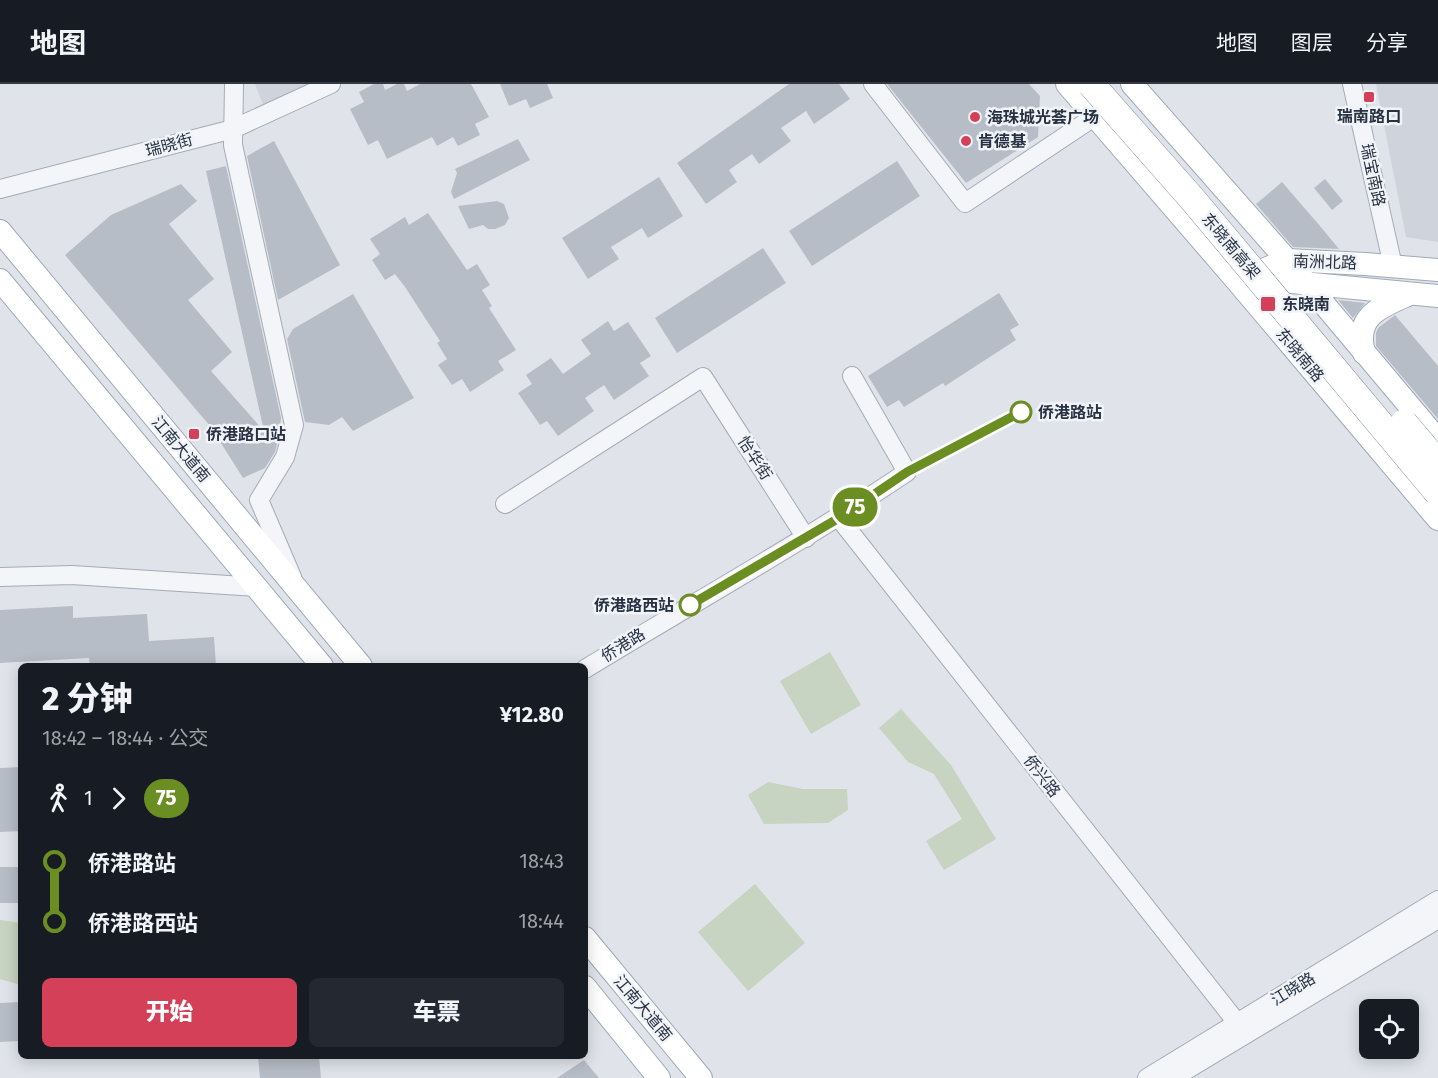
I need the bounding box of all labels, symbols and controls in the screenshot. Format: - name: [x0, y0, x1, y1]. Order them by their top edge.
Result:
- text: 地图: [30, 27, 86, 60]
- text: 地图: [1216, 30, 1258, 56]
- text: 图层: [1291, 30, 1333, 56]
- text: 分享: [1366, 30, 1408, 56]
- marker: 瑞南路口: [1362, 90, 1376, 104]
- place label: 瑞南路口: [1337, 107, 1401, 126]
- place label: 海珠城光荟广场: [987, 108, 1099, 127]
- marker: 海珠城光荟广场: [968, 110, 982, 124]
- street label: 瑞晓街: [143, 130, 195, 160]
- place label: 肯德基: [978, 132, 1027, 151]
- marker: 肯德基: [959, 134, 973, 148]
- street label: 瑞宝南路: [1357, 142, 1389, 208]
- street label: 东晓南高架: [1198, 209, 1264, 283]
- street label: 南洲北路: [1293, 251, 1357, 273]
- marker: 东晓南: [1259, 295, 1277, 313]
- place label: 东晓南: [1282, 295, 1330, 314]
- street label: 东晓南路: [1272, 324, 1328, 386]
- marker: 侨港路站: [1010, 401, 1032, 423]
- place label: 侨港路站: [1038, 403, 1102, 422]
- street label: 江南大道南: [148, 412, 214, 486]
- place label: 侨港路口站: [206, 425, 286, 444]
- marker: 侨港路口站: [187, 427, 201, 441]
- street label: 怡华街: [734, 433, 776, 483]
- line badge: 75: [828, 488, 882, 526]
- text: 75: [845, 494, 865, 520]
- marker: 侨港路西站: [679, 594, 701, 616]
- place label: 侨港路西站: [594, 596, 674, 615]
- street label: 侨港路: [598, 624, 648, 666]
- text: 2 分钟: [42, 679, 133, 719]
- text: ¥12.80: [500, 701, 564, 728]
- text: 18:42 – 18:44 · 公交: [42, 726, 209, 750]
- street label: 侨兴路: [1020, 751, 1064, 801]
- icon: walk: [42, 782, 75, 815]
- icon: forward: [102, 782, 135, 815]
- text: 75: [156, 785, 177, 811]
- text: 1: [84, 786, 93, 810]
- text: 18:43: [519, 849, 564, 873]
- text: 侨港路站: [88, 850, 176, 877]
- text: 18:44: [518, 909, 564, 933]
- text: 侨港路西站: [88, 910, 198, 937]
- street label: 江晓路: [1268, 968, 1318, 1010]
- street label: 江南大道南: [610, 971, 676, 1045]
- button: 开始: [42, 978, 297, 1047]
- button: 车票: [309, 978, 564, 1047]
- map controls: [1359, 999, 1419, 1059]
- button: locate: [1359, 999, 1419, 1059]

